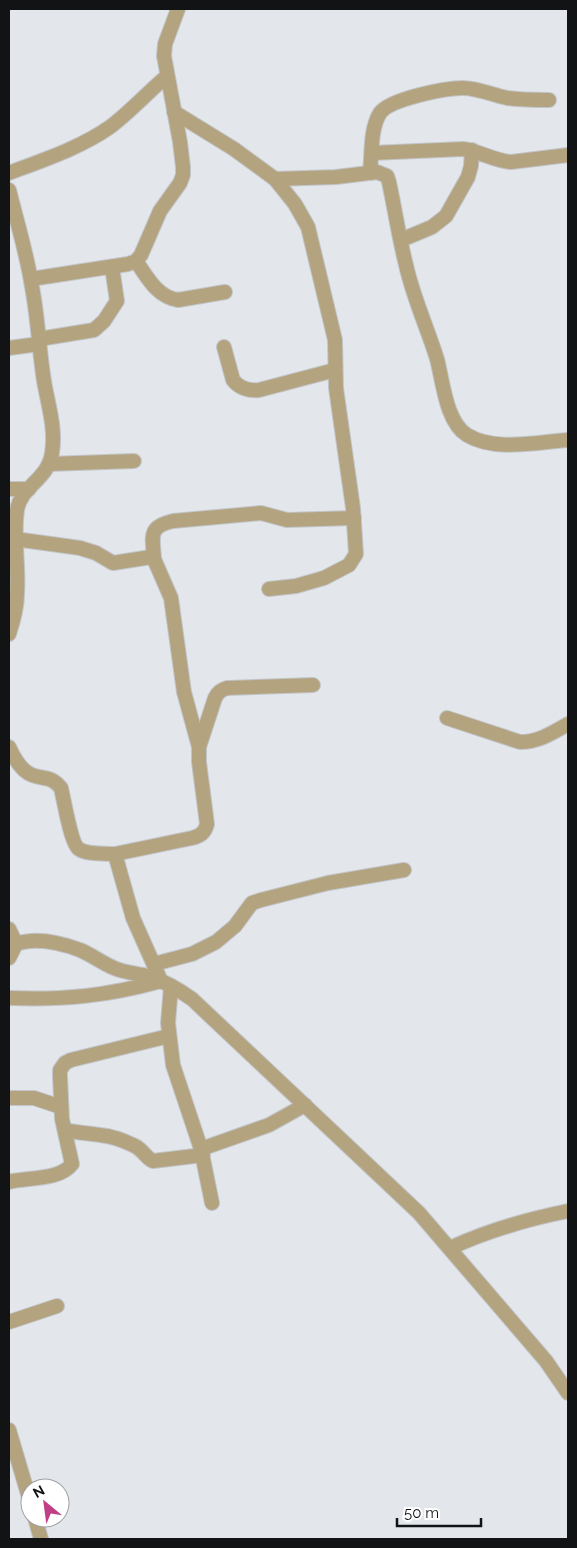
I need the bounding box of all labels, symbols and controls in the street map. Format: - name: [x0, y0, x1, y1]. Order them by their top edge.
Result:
- north arrow: [20, 1478, 70, 1528]
- text: N: [30, 1482, 47, 1501]
- scale bar: [397, 1496, 481, 1528]
- text: 50 m: [404, 1504, 439, 1522]

